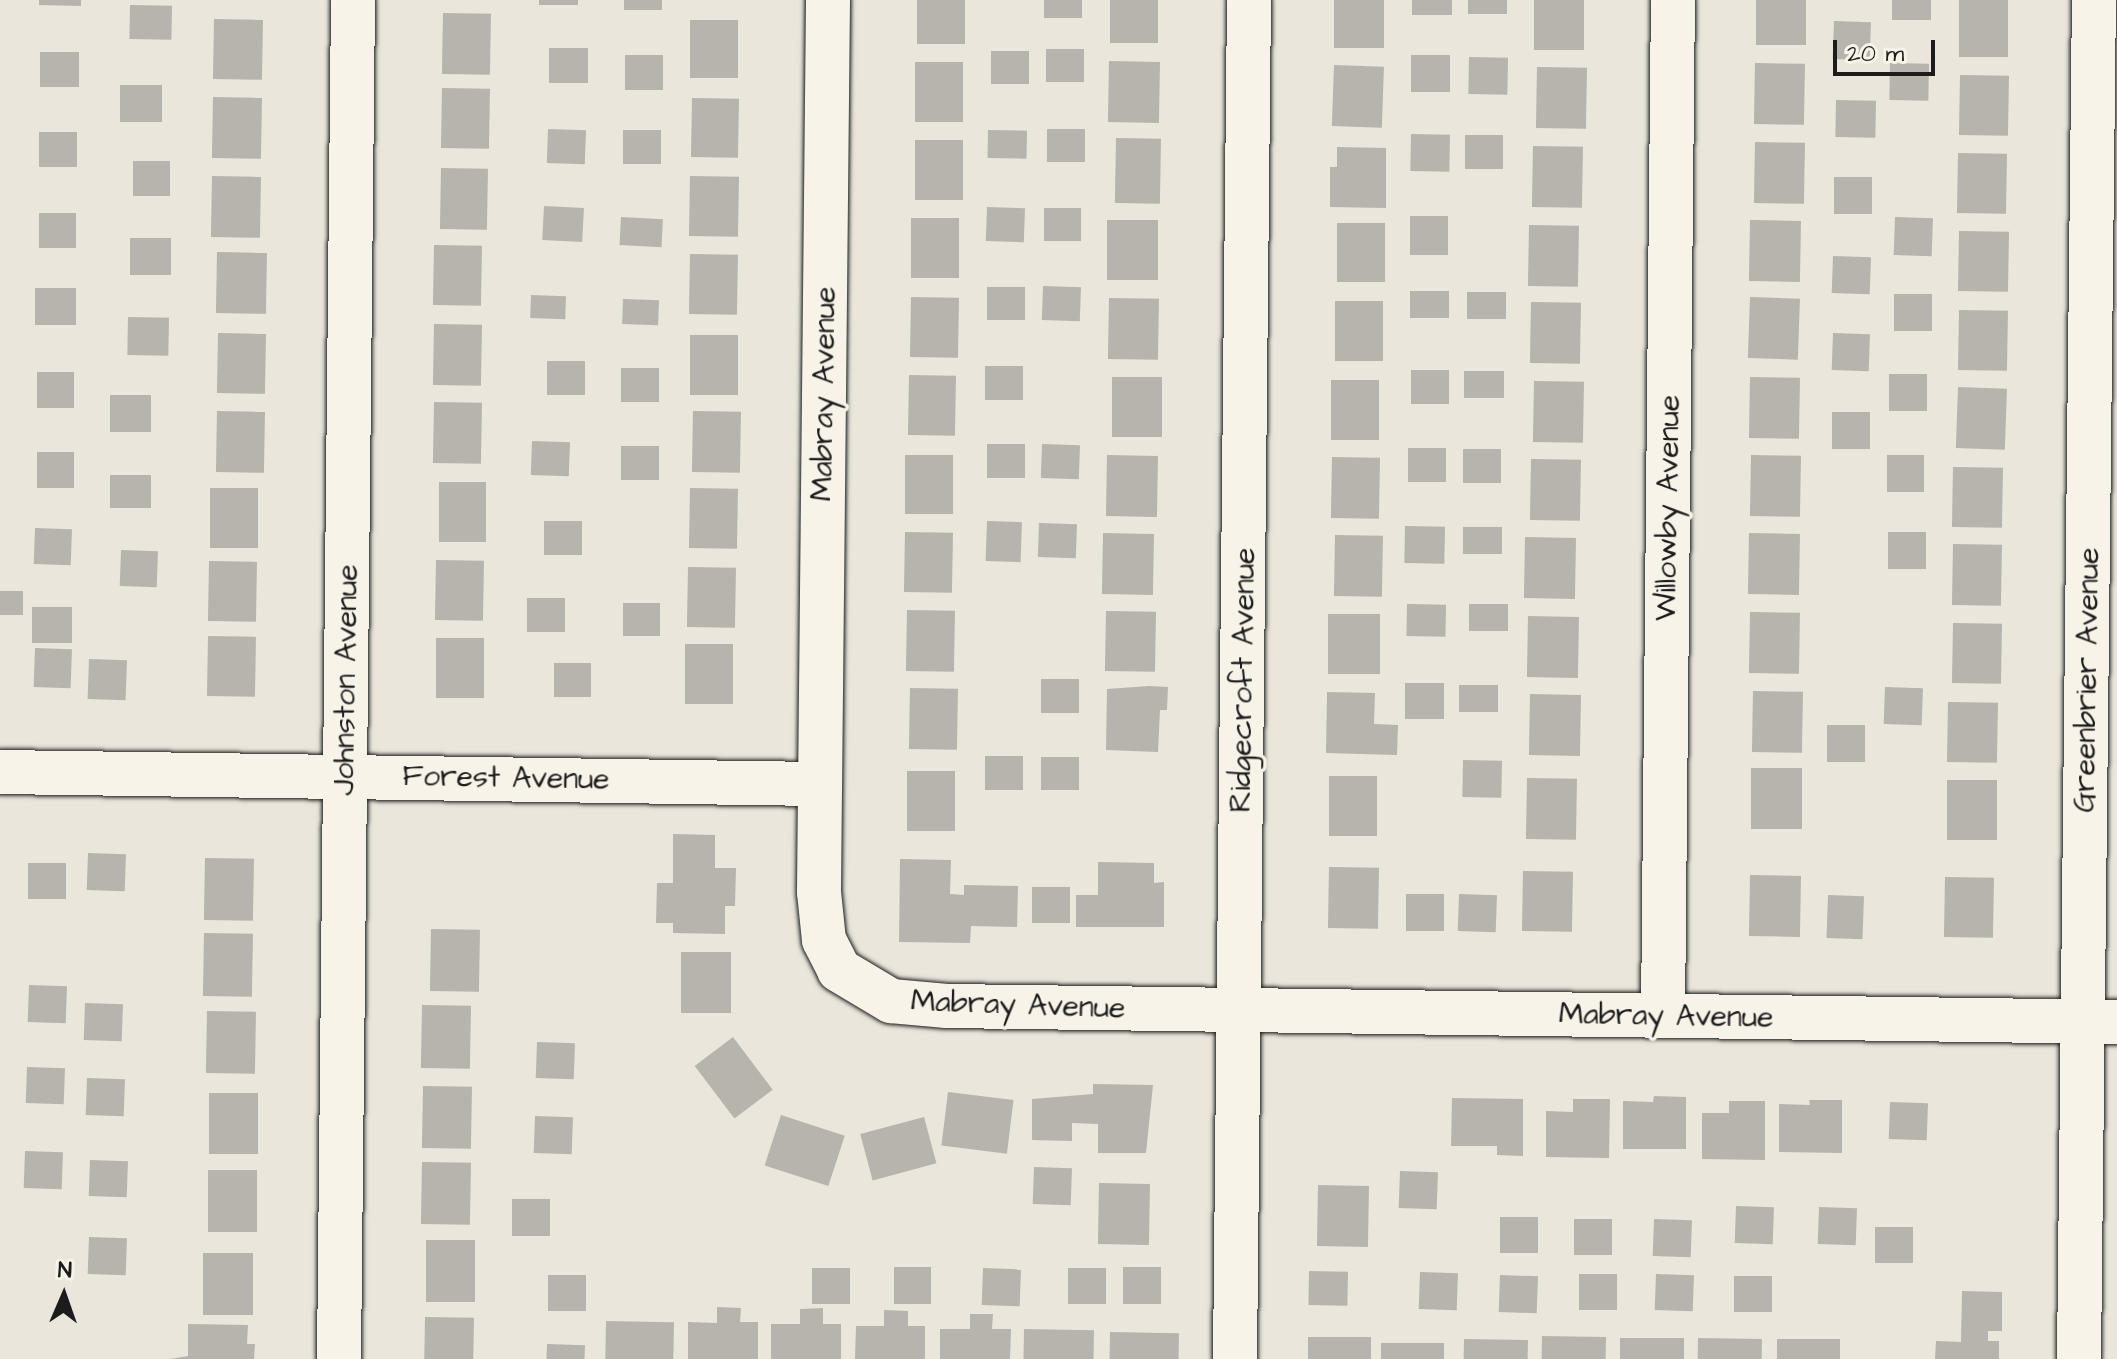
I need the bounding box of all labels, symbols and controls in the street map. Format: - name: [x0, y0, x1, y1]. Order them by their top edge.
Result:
- scale bar: [1837, 24, 1939, 74]
- text: 20 m: [1847, 37, 1904, 71]
- street label: Mabray Avenue: [804, 286, 844, 502]
- street label: Willowby Avenue: [1648, 395, 1688, 621]
- street label: Ridgecroft Avenue: [1223, 547, 1263, 813]
- street label: Greenbrier Avenue: [2067, 547, 2107, 813]
- street label: Johnston Avenue: [326, 564, 366, 796]
- street label: Forest Avenue: [402, 758, 610, 798]
- street label: Mabray Avenue: [910, 983, 1126, 1027]
- street label: Mabray Avenue: [1558, 996, 1774, 1036]
- north arrow: [24, 1255, 104, 1335]
- text: N: [57, 1255, 72, 1286]

